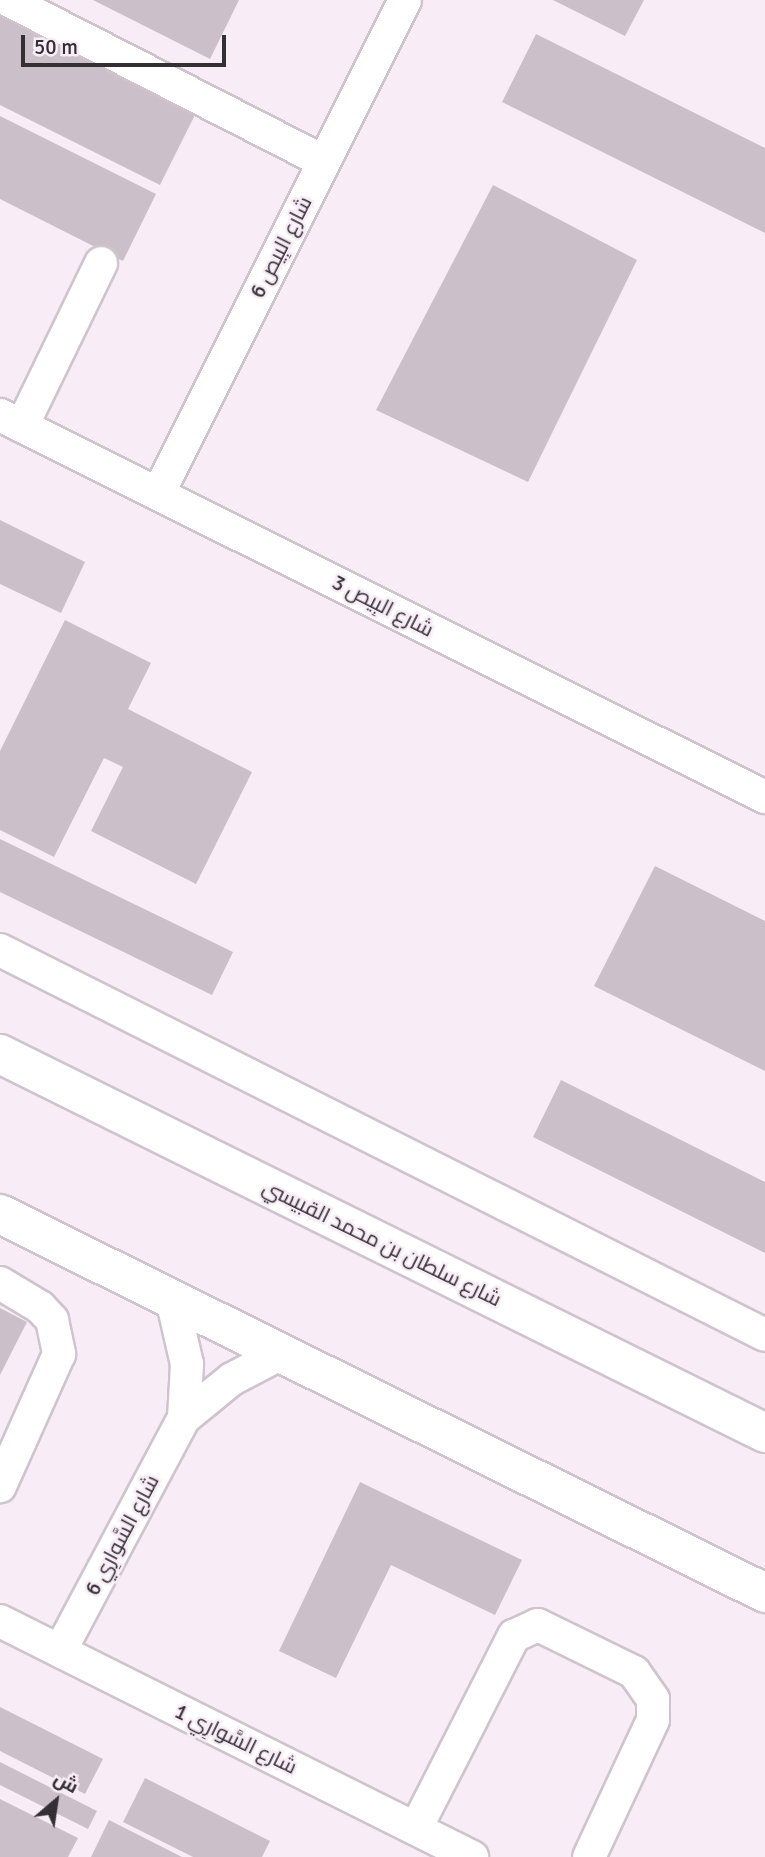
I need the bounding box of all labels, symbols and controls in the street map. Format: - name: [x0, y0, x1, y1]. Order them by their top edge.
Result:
- scale bar: [24, 21, 229, 65]
- text: 50 m: [34, 34, 78, 60]
- street label: شارع البِيص 6: [245, 192, 317, 302]
- street label: شارع البِيص 3: [328, 570, 438, 642]
- street label: شارع سلطان بن محمد القبيسي: [259, 1174, 505, 1312]
- street label: شارع السَّوارِي 6: [80, 1470, 164, 1600]
- street label: شارع السَّوارِي 1: [171, 1699, 301, 1779]
- north arrow: [21, 1766, 91, 1836]
- text: ش: [50, 1766, 83, 1799]

